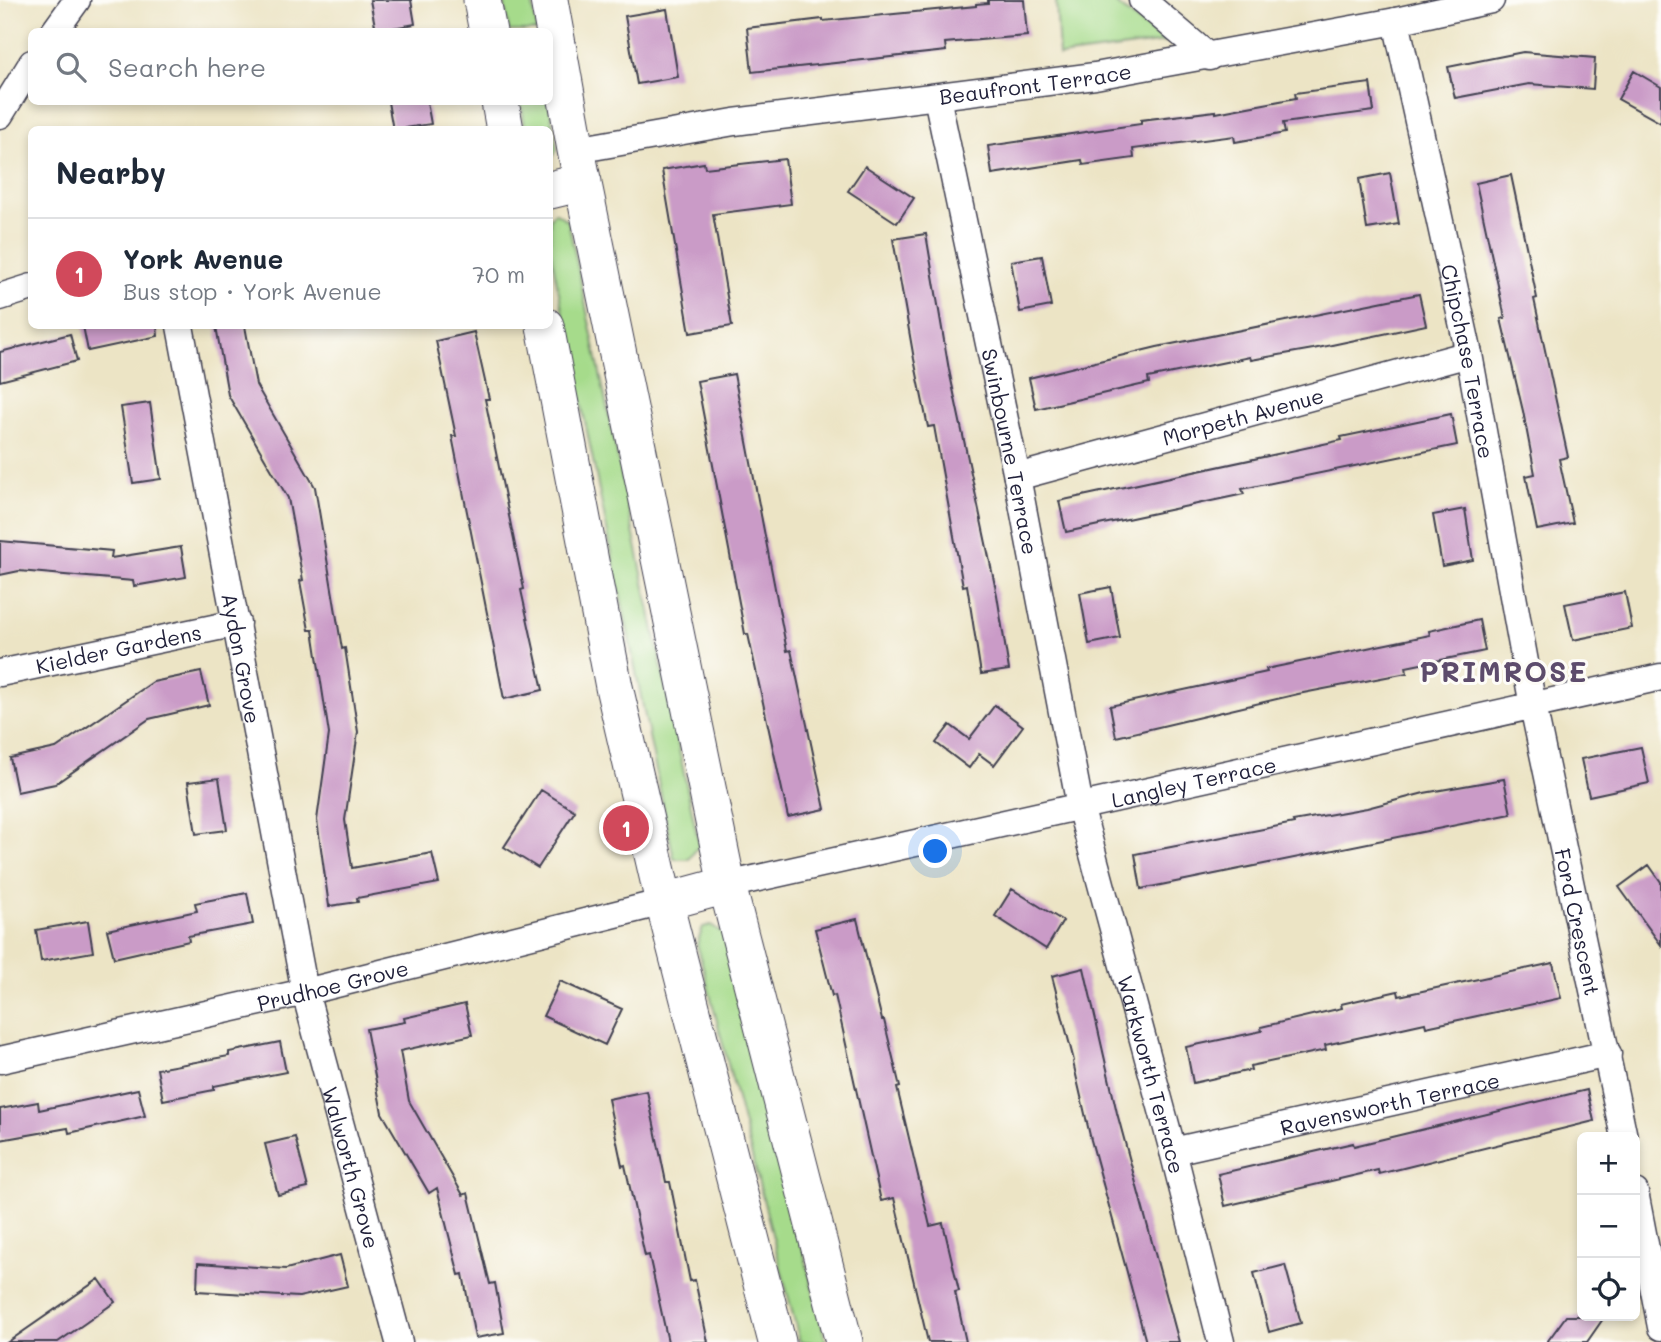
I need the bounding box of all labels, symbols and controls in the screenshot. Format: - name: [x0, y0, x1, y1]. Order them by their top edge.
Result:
- search box: [28, 28, 553, 105]
- icon: search: [52, 48, 90, 86]
- text: Search here: [108, 50, 266, 84]
- street label: Beaufront Terrace: [937, 56, 1133, 109]
- text: Nearby: [56, 152, 166, 192]
- text: York Avenue: [123, 242, 283, 276]
- text: 1: [74, 259, 84, 289]
- text: 70 m: [472, 259, 525, 289]
- street label: Chipchase Terrace: [1436, 261, 1501, 461]
- text: Bus stop · York Avenue: [123, 276, 382, 306]
- street label: Swinbourne Terrace: [977, 346, 1045, 557]
- street label: Morpeth Avenue: [1159, 381, 1327, 450]
- street label: Aydon Grove: [217, 591, 268, 726]
- street label: Kielder Gardens: [33, 617, 204, 679]
- district label: PRIMROSE: [1420, 653, 1589, 689]
- street label: Langley Terrace: [1109, 750, 1279, 813]
- pin: 1: [603, 802, 649, 854]
- your location: [918, 834, 952, 868]
- street label: Ford Crescent: [1550, 845, 1607, 998]
- street label: Prudhoe Grove: [254, 953, 411, 1016]
- street label: Warkworth Terrace: [1113, 972, 1192, 1176]
- street label: Ravensworth Terrace: [1277, 1065, 1502, 1140]
- street label: Walworth Grove: [317, 1083, 387, 1251]
- map controls: [1577, 1132, 1640, 1321]
- button: +: [1577, 1132, 1640, 1195]
- button: −: [1577, 1195, 1640, 1258]
- button: locate: [1577, 1258, 1640, 1321]

